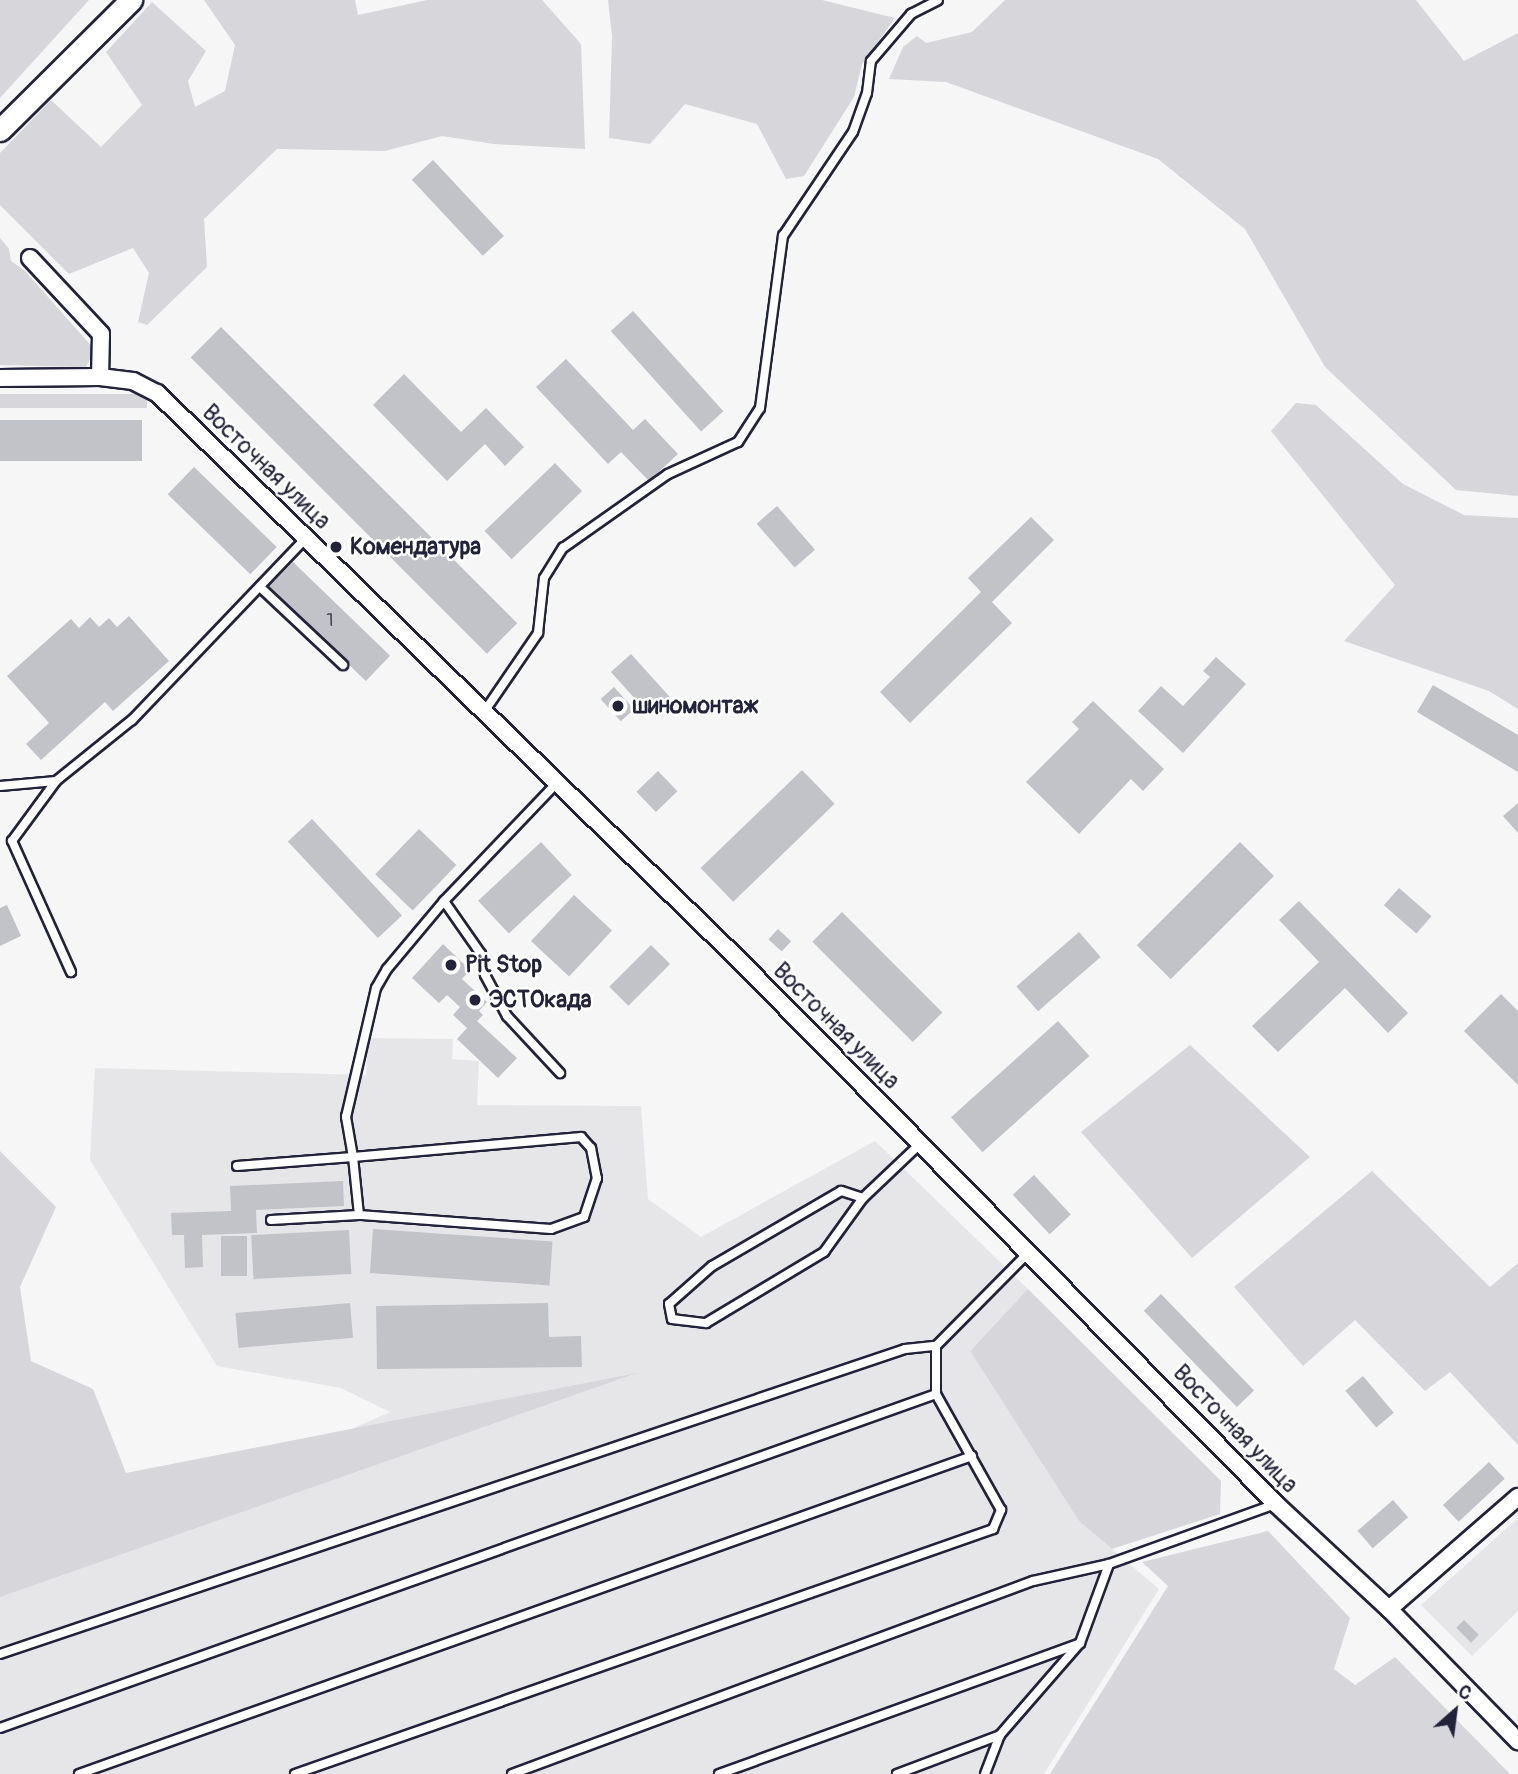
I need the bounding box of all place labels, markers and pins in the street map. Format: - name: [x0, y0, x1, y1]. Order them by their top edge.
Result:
- place label: Комендатура: [350, 533, 481, 561]
- marker: Комендатура: [328, 539, 344, 555]
- place label: шиномонтаж: [632, 692, 758, 720]
- marker: шиномонтаж: [610, 698, 626, 714]
- place label: Pit Stop: [465, 951, 542, 979]
- marker: Pit Stop: [443, 957, 459, 973]
- place label: ЭСТОкада: [489, 986, 591, 1014]
- marker: ЭСТОкада: [467, 992, 483, 1008]

